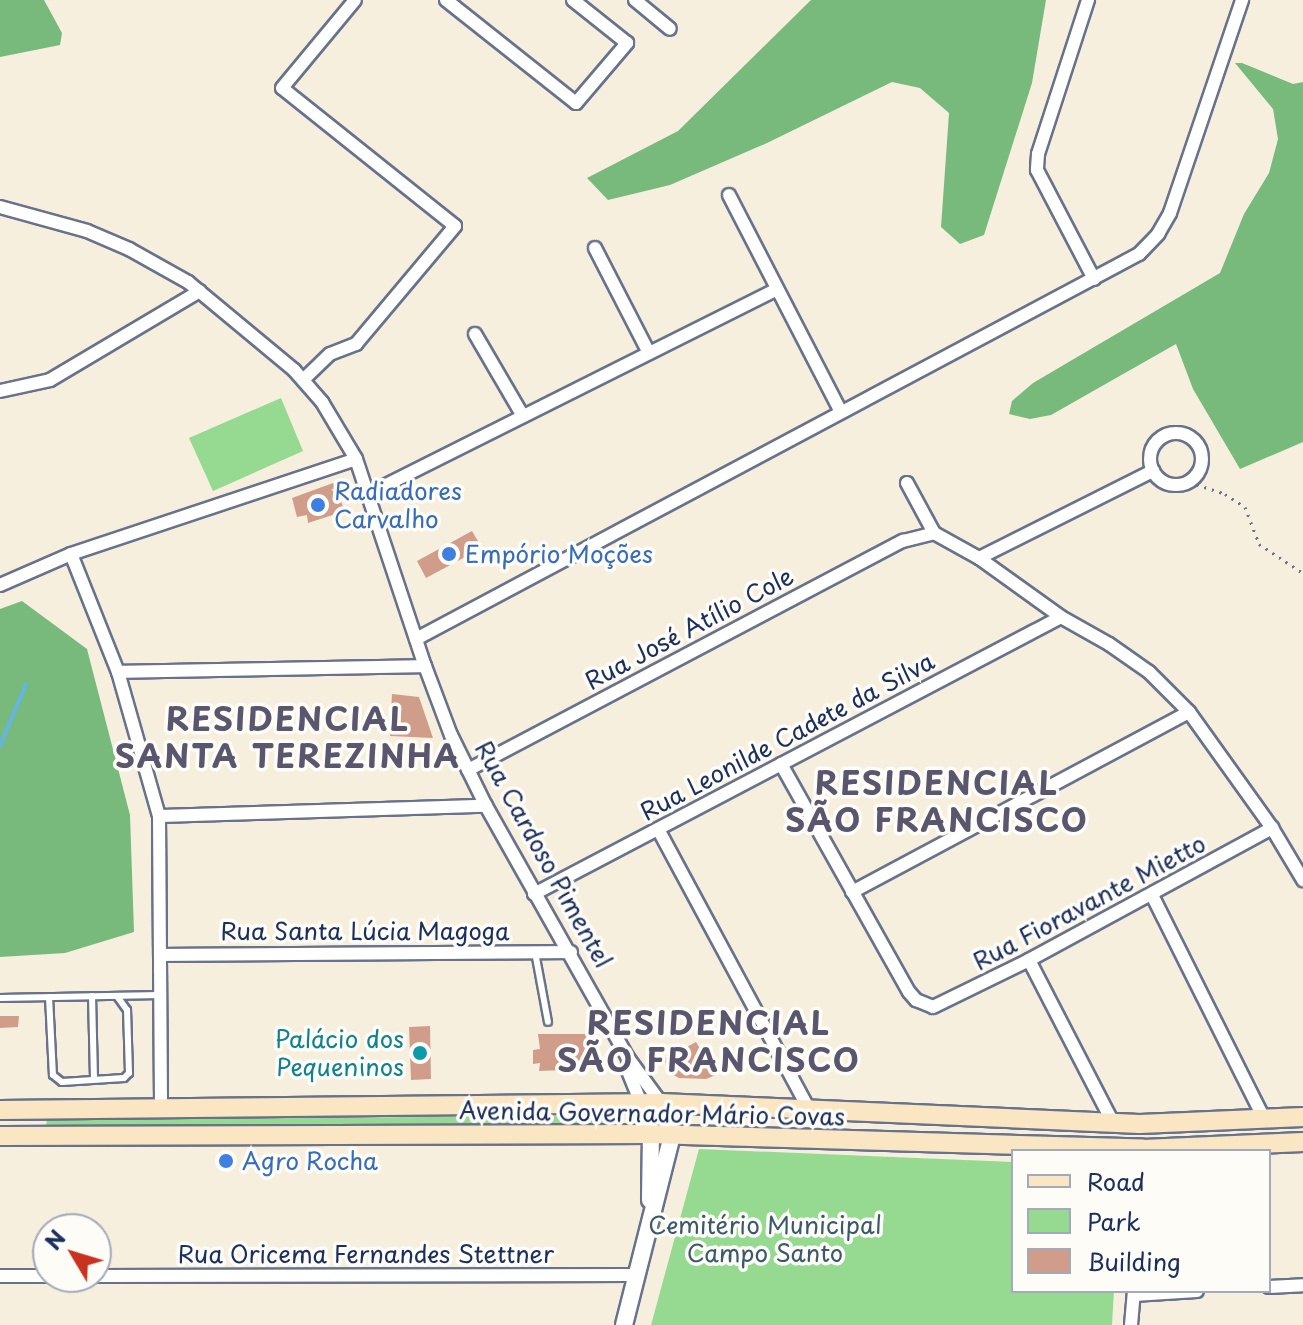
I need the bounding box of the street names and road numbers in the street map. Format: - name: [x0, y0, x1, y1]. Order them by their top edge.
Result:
- street label: Rua José Atílio Cole: [580, 561, 798, 695]
- street label: Rua Leonilde Cadete da Silva: [632, 644, 942, 828]
- street label: Rua Cardoso Pimentel: [470, 736, 618, 972]
- street label: Rua Fioravante Mietto: [967, 828, 1211, 976]
- street label: Rua Santa Lúcia Magoga: [219, 917, 511, 945]
- street label: Avenida Governador Mário Covas: [458, 1095, 846, 1131]
- street label: Rua Oricema Fernandes Stettner: [175, 1240, 557, 1268]

